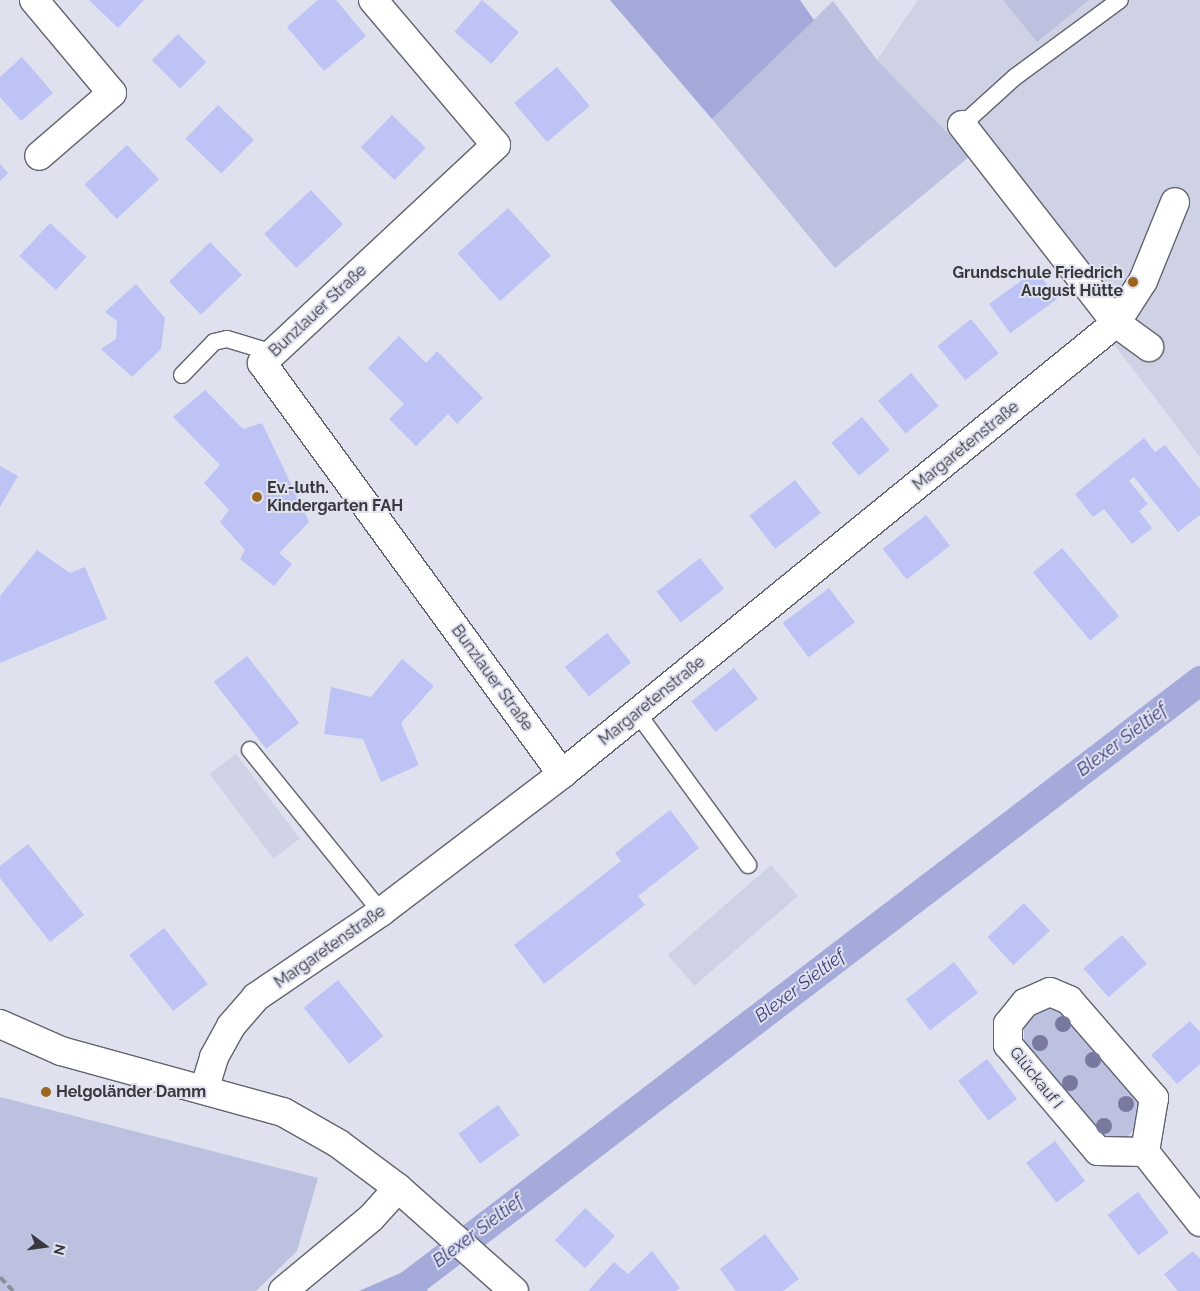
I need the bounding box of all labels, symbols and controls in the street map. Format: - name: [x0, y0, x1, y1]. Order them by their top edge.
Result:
- street label: Bunzlauer Straße: [265, 261, 371, 361]
- place label: Grundschule Friedrich August Hütte: [952, 263, 1123, 301]
- marker: Grundschule Friedrich August Hütte: [1127, 276, 1139, 288]
- street label: Margaretenstraße: [909, 397, 1023, 495]
- place label: Ev.-luth. Kindergarten FAH: [267, 478, 403, 516]
- marker: Ev.-luth. Kindergarten FAH: [251, 491, 263, 503]
- street label: Bunzlauer Straße: [447, 621, 537, 735]
- street label: Margaretenstraße: [595, 652, 709, 750]
- water label: Blexer Sieltief: [1072, 699, 1172, 781]
- street label: Margaretenstraße: [271, 902, 389, 992]
- water label: Blexer Sieltief: [750, 945, 850, 1027]
- street label: Glückauf I: [1005, 1043, 1067, 1113]
- place label: Helgoländer Damm: [56, 1082, 206, 1102]
- marker: Helgoländer Damm: [40, 1086, 52, 1098]
- water label: Blexer Sieltief: [428, 1190, 528, 1272]
- north arrow: [20, 1221, 70, 1271]
- text: N: [50, 1243, 69, 1257]

